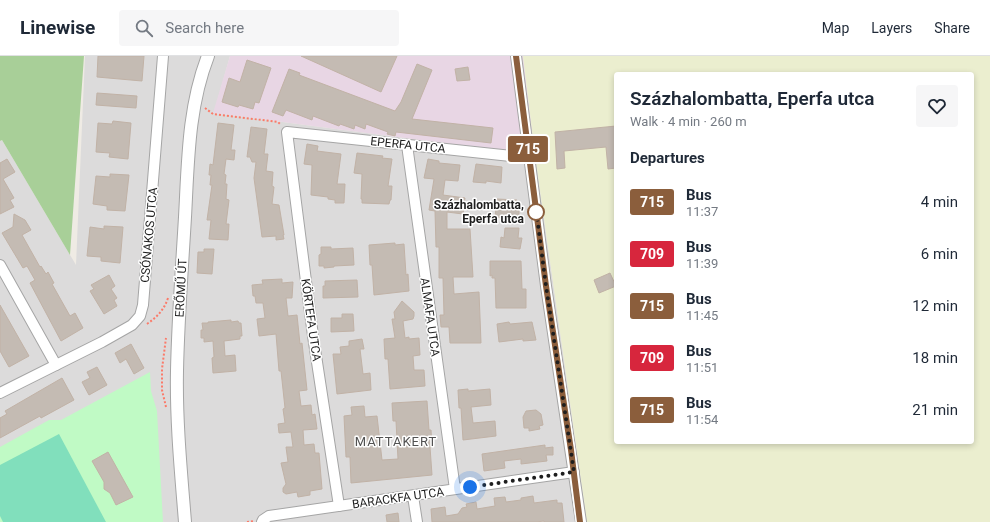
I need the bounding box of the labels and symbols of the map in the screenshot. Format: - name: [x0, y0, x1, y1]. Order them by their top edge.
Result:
- street label: EPERFA UTCA: [370, 134, 446, 156]
- line badge: 715: [505, 136, 551, 162]
- street label: CSÓNAKOS UTCA: [137, 186, 160, 283]
- place label: Százhalombatta, Eperfa utca: [434, 198, 525, 226]
- marker: Százhalombatta, Eperfa utca: [527, 203, 545, 221]
- street label: ERŐMŰ ÚT: [171, 258, 190, 318]
- street label: ALMAFA UTCA: [418, 277, 442, 358]
- street label: KÖRTEFA UTCA: [298, 278, 325, 362]
- district label: MATTAKERT: [355, 434, 437, 449]
- your location: [460, 477, 480, 497]
- street label: BARACKFA UTCA: [351, 485, 445, 511]

